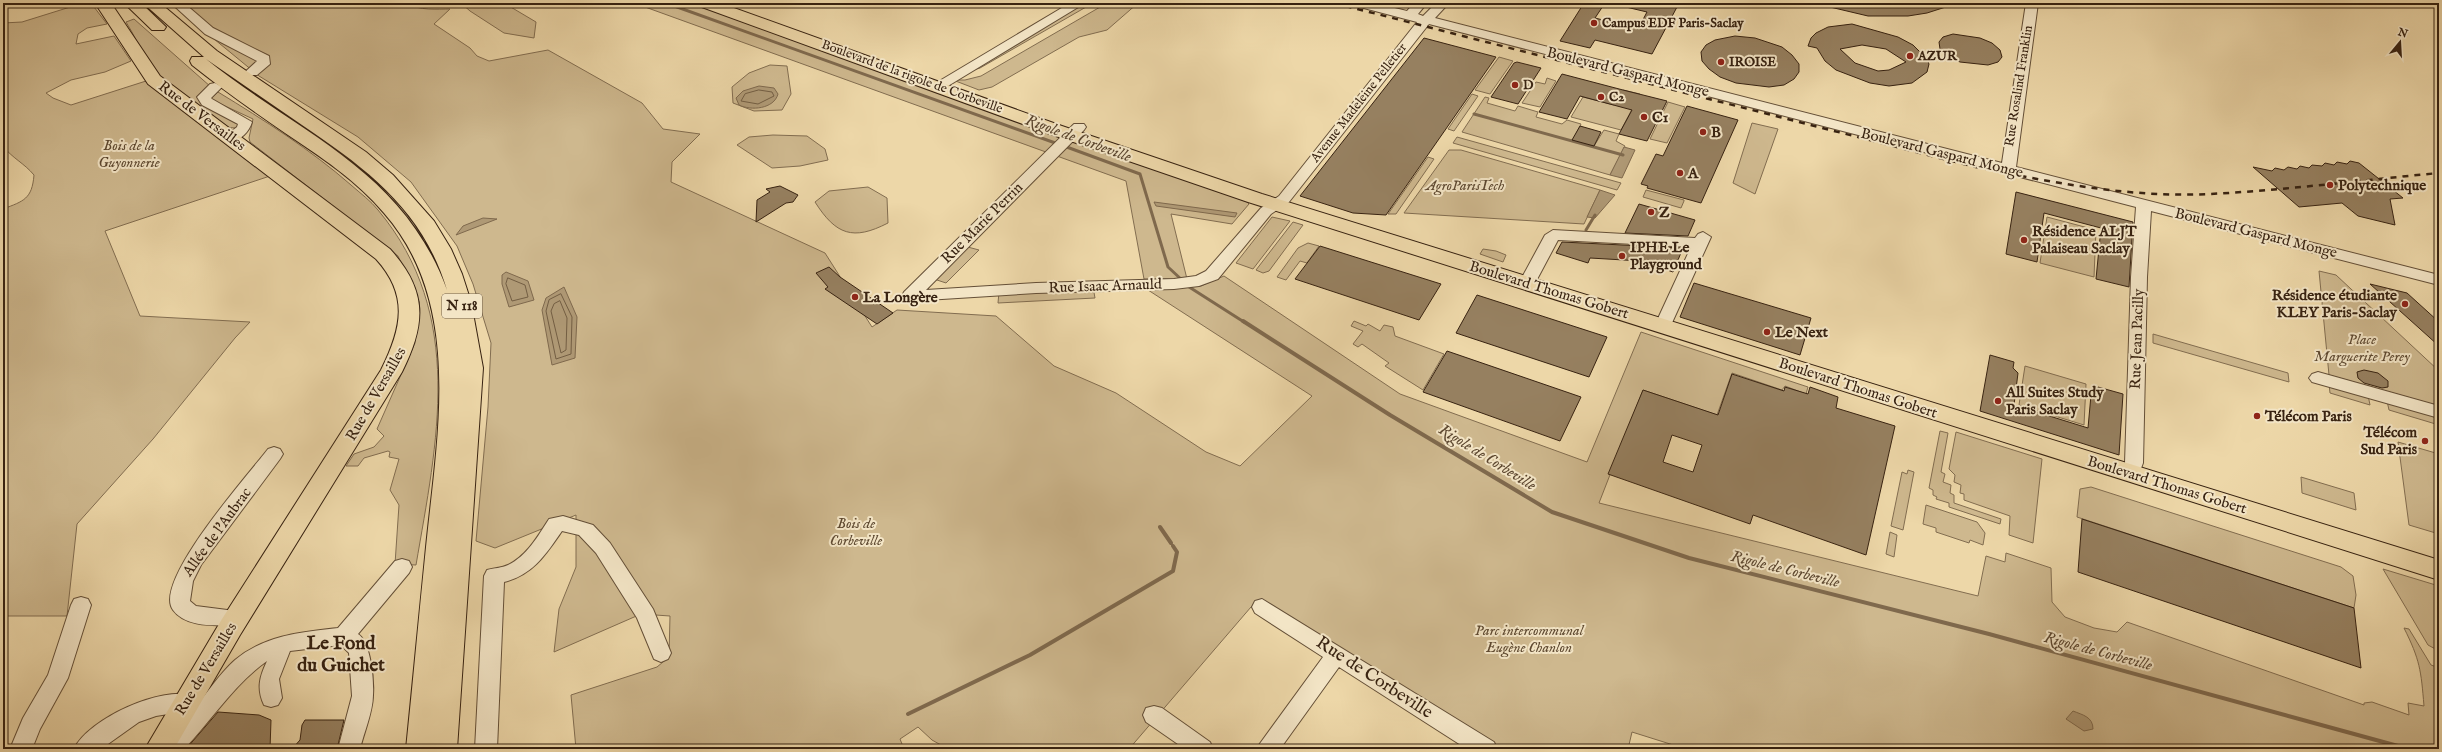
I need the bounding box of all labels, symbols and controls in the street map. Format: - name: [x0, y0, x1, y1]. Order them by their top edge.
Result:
- place label: Campus EDF Paris-Saclay: [1602, 15, 1744, 32]
- marker: Campus EDF Paris-Saclay: [1589, 18, 1599, 28]
- north arrow: [2380, 22, 2420, 62]
- street label: Rue Rosalind Franklin: [2001, 24, 2037, 148]
- text: N: [2395, 25, 2410, 42]
- street label: Boulevard de la rigole de Corbeville: [819, 36, 1005, 118]
- street label: Avenue Madeleine Pelletier: [1306, 40, 1411, 167]
- street label: Boulevard Gaspard Monge: [1545, 43, 1711, 101]
- place label: AZUR: [1917, 48, 1958, 65]
- marker: AZUR: [1905, 51, 1915, 61]
- place label: IROISE: [1729, 54, 1776, 71]
- marker: IROISE: [1716, 57, 1726, 67]
- street label: Rue de Versailles: [154, 77, 250, 155]
- place label: D: [1523, 77, 1534, 94]
- marker: D: [1510, 80, 1520, 90]
- place label: C2: [1609, 89, 1624, 106]
- marker: C2: [1596, 92, 1606, 102]
- place label: C1: [1652, 108, 1669, 127]
- water label: Rigole de Corbeville: [1022, 111, 1134, 168]
- marker: C1: [1639, 112, 1649, 122]
- place label: B: [1711, 123, 1721, 142]
- street label: Boulevard Gaspard Monge: [1859, 124, 2025, 182]
- marker: B: [1698, 127, 1708, 137]
- park label: Bois de la Guyonnerie: [98, 136, 160, 172]
- place label: A: [1687, 164, 1699, 183]
- marker: A: [1675, 168, 1685, 178]
- park label: AgroParisTech: [1424, 176, 1505, 196]
- place label: Polytechnique: [2338, 176, 2426, 195]
- street label: Rue Marie Perrin: [937, 178, 1027, 268]
- marker: Polytechnique: [2325, 180, 2335, 190]
- place label: Z: [1659, 203, 1670, 222]
- street label: Boulevard Gaspard Monge: [2173, 204, 2339, 262]
- marker: Z: [1646, 207, 1656, 217]
- place label: Résidence ALJT Palaiseau Saclay: [2032, 222, 2138, 258]
- marker: Résidence ALJT Palaiseau Saclay: [2019, 235, 2029, 245]
- place label: IPHE Le Playground: [1630, 238, 1703, 274]
- marker: IPHE Le Playground: [1617, 251, 1627, 261]
- street label: Boulevard Thomas Gobert: [1467, 257, 1631, 323]
- street label: Rue Isaac Arnauld: [1048, 274, 1163, 297]
- place label: Résidence étudiante KLEY Paris-Saclay: [2272, 286, 2398, 322]
- place label: La Longère: [863, 288, 938, 307]
- street label: Rue Jean Pacilly: [2126, 288, 2148, 390]
- marker: La Longère: [850, 292, 860, 302]
- road number: N 118: [442, 294, 482, 318]
- marker: Résidence étudiante KLEY Paris-Saclay: [2400, 299, 2410, 309]
- place label: Le Next: [1775, 323, 1829, 342]
- marker: Le Next: [1762, 327, 1772, 337]
- park label: Place Marguerite Perey: [2314, 330, 2410, 367]
- street label: Rue de Versailles: [342, 344, 410, 444]
- street label: Boulevard Thomas Gobert: [1776, 353, 1940, 423]
- place label: All Suites Study Paris Saclay: [2005, 383, 2104, 419]
- marker: All Suites Study Paris Saclay: [1993, 396, 2003, 406]
- place label: Télécom Paris: [2264, 407, 2352, 426]
- marker: Télécom Paris: [2252, 411, 2262, 421]
- water label: Rigole de Corbeville: [1434, 420, 1540, 496]
- place label: Télécom Sud Paris: [2360, 423, 2418, 459]
- marker: Télécom Sud Paris: [2420, 436, 2430, 446]
- street label: Boulevard Thomas Gobert: [2085, 452, 2249, 518]
- street label: Allée de l'Aubrac: [178, 484, 256, 581]
- park label: Bois de Corbeville: [830, 514, 882, 550]
- water label: Rigole de Corbeville: [1729, 547, 1842, 593]
- street label: Rue de Versailles: [171, 619, 241, 719]
- park label: Parc intercommunal Eugène Chanlon: [1475, 621, 1585, 658]
- water label: Rigole de Corbeville: [2042, 628, 2155, 676]
- district label: Le Fond du Guichet: [297, 632, 385, 678]
- street label: Rue de Corbeville: [1311, 632, 1437, 724]

